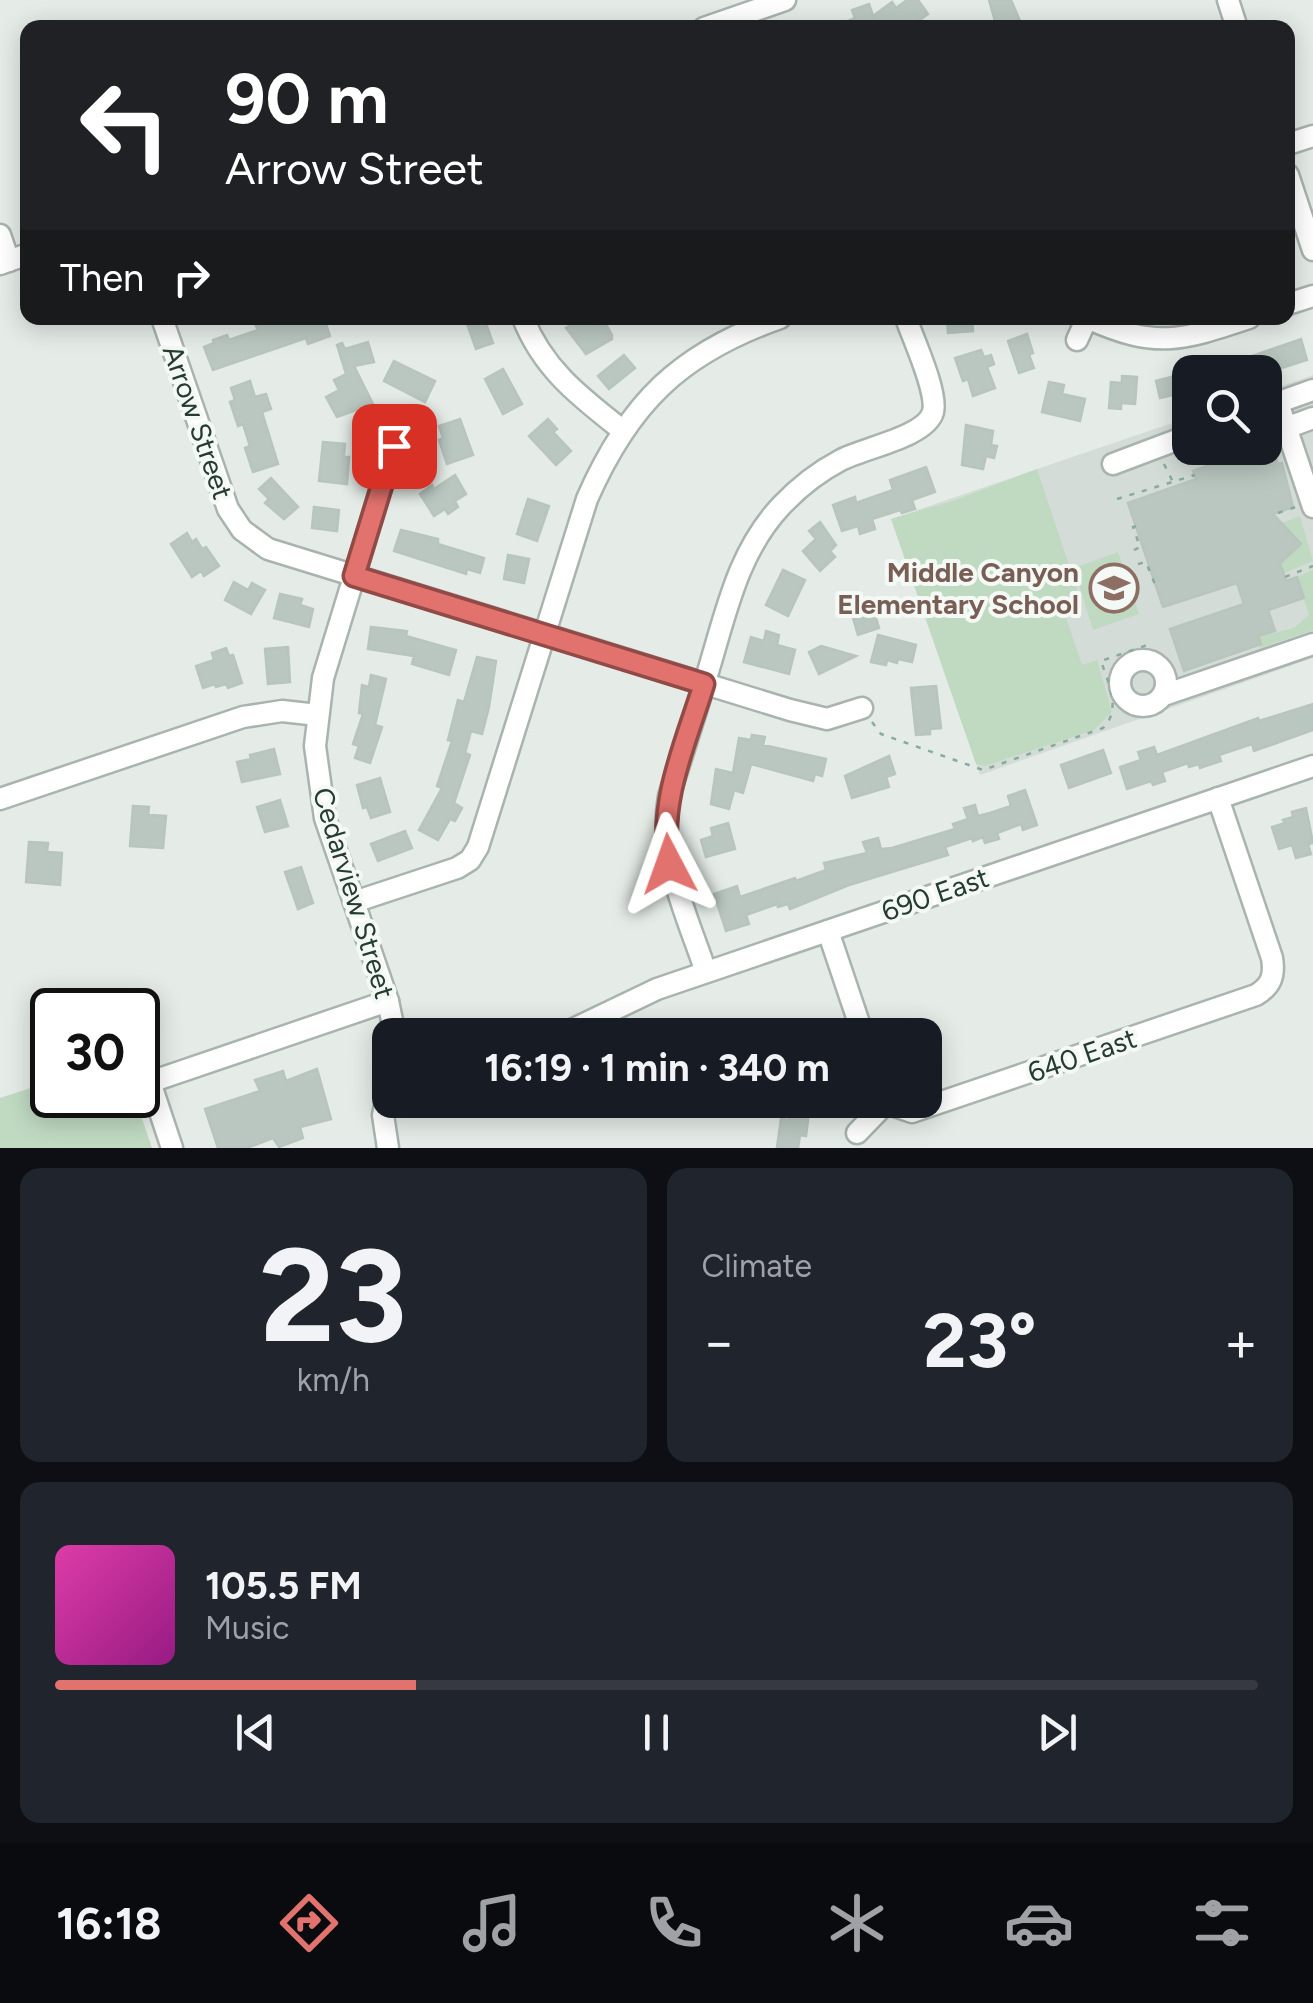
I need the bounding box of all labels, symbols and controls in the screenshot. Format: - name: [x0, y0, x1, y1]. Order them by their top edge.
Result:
- text: 90 m: [225, 56, 389, 141]
- icon: left: [60, 60, 190, 190]
- text: Arrow Street: [225, 141, 484, 195]
- icon: right: [164, 250, 219, 305]
- text: Then: [60, 255, 144, 301]
- street label: Arrow Street: [156, 340, 240, 504]
- map controls: [1172, 355, 1282, 465]
- button: search: [1172, 355, 1282, 465]
- pin: [352, 404, 437, 489]
- icon: arrive: [367, 419, 422, 474]
- place label: Middle Canyon Elementary School: [837, 555, 1079, 621]
- school or university icon: Middle Canyon Elementary School: [1088, 562, 1140, 614]
- street label: Cedarview Street: [306, 783, 402, 1003]
- position arrow: [617, 812, 721, 916]
- street label: 690 East: [877, 860, 993, 928]
- speed limit sign: 30: [30, 988, 160, 1118]
- street label: 640 East: [1023, 1021, 1141, 1089]
- text: 16:19 · 1 min · 340 m: [484, 1045, 830, 1091]
- text: 23: [259, 1218, 407, 1374]
- text: Climate: [702, 1247, 812, 1285]
- text: 23°: [923, 1296, 1036, 1386]
- text: −: [702, 1309, 736, 1375]
- text: +: [1224, 1309, 1258, 1375]
- text: km/h: [297, 1361, 370, 1399]
- text: 105.5 FM: [205, 1563, 362, 1609]
- text: Music: [205, 1609, 290, 1647]
- icon: previous: [228, 1705, 283, 1760]
- icon: pause: [629, 1705, 684, 1760]
- icon: next: [1030, 1705, 1085, 1760]
- icon: directions: [274, 1888, 344, 1958]
- icon: music: [457, 1888, 527, 1958]
- icon: phone: [639, 1888, 709, 1958]
- icon: climate: [822, 1888, 892, 1958]
- icon: car: [1004, 1888, 1074, 1958]
- icon: filters: [1187, 1888, 1257, 1958]
- text: 16:18: [56, 1896, 161, 1950]

